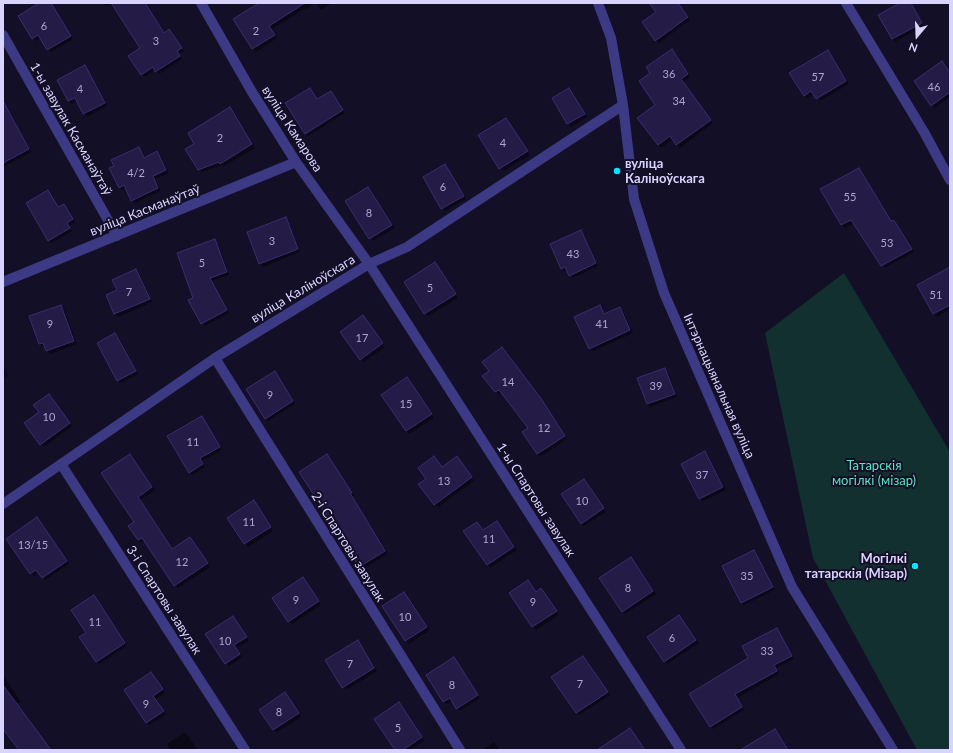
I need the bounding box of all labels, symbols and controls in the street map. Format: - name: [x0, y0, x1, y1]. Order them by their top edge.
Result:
- north arrow: [897, 16, 937, 56]
- house number: 6: [41, 19, 47, 33]
- house number: 2: [253, 24, 259, 38]
- house number: 3: [153, 34, 159, 48]
- text: N: [907, 40, 919, 55]
- street label: 1-ы завулак Касманаўтаў: [27, 60, 115, 198]
- house number: 36: [663, 67, 675, 81]
- house number: 57: [812, 70, 824, 84]
- house number: 46: [928, 80, 940, 94]
- house number: 4: [77, 82, 83, 96]
- street label: вуліца Камарова: [258, 83, 326, 175]
- house number: 34: [673, 94, 685, 108]
- house number: 2: [217, 131, 223, 145]
- house number: 4: [500, 136, 506, 150]
- place label: вуліца Каліноўскага: [625, 156, 705, 187]
- house number: 4/2: [127, 166, 145, 180]
- marker: вуліца Каліноўскага: [612, 166, 622, 176]
- house number: 6: [440, 180, 446, 194]
- street label: вуліца Касманаўтаў: [88, 181, 202, 239]
- house number: 55: [844, 190, 856, 204]
- house number: 8: [366, 206, 372, 220]
- house number: 3: [269, 234, 275, 248]
- house number: 53: [881, 236, 893, 250]
- house number: 43: [567, 247, 579, 261]
- street label: вуліца Каліноўскага: [248, 252, 358, 326]
- house number: 5: [199, 256, 205, 270]
- house number: 5: [427, 281, 433, 295]
- house number: 7: [126, 285, 132, 299]
- house number: 51: [930, 288, 942, 302]
- street label: Інтэрнацыянальная вуліца: [680, 311, 758, 461]
- house number: 9: [47, 317, 53, 331]
- house number: 41: [596, 317, 608, 331]
- house number: 17: [356, 331, 368, 345]
- house number: 14: [502, 375, 514, 389]
- house number: 39: [650, 379, 662, 393]
- house number: 9: [267, 388, 273, 402]
- house number: 15: [400, 397, 412, 411]
- house number: 10: [43, 410, 55, 424]
- house number: 12: [538, 421, 550, 435]
- house number: 11: [187, 435, 199, 449]
- street label: 1-ы Спартовы завулак: [493, 440, 579, 560]
- park label: Татарскія могілкі (мізар): [832, 458, 916, 489]
- house number: 37: [696, 468, 708, 482]
- house number: 13: [438, 474, 450, 488]
- street label: 2-і Спартовы завулак: [308, 489, 388, 605]
- house number: 10: [576, 494, 588, 508]
- house number: 11: [243, 515, 255, 529]
- house number: 11: [483, 532, 495, 546]
- house number: 13/15: [18, 538, 48, 552]
- street label: 3-і Спартовы завулак: [123, 543, 205, 657]
- place label: Могілкі татарскія (Мізар): [805, 551, 907, 582]
- house number: 12: [176, 555, 188, 569]
- marker: Могілкі татарскія (Мізар): [910, 561, 920, 571]
- house number: 35: [741, 569, 753, 583]
- house number: 8: [625, 581, 631, 595]
- house number: 9: [293, 593, 299, 607]
- house number: 9: [530, 595, 536, 609]
- house number: 10: [399, 610, 411, 624]
- house number: 11: [89, 615, 101, 629]
- house number: 6: [669, 631, 675, 645]
- house number: 10: [219, 634, 231, 648]
- house number: 33: [761, 644, 773, 658]
- house number: 7: [347, 657, 353, 671]
- house number: 7: [577, 677, 583, 691]
- house number: 8: [449, 678, 455, 692]
- house number: 9: [143, 697, 149, 711]
- house number: 8: [276, 705, 282, 719]
- house number: 5: [395, 721, 401, 735]

